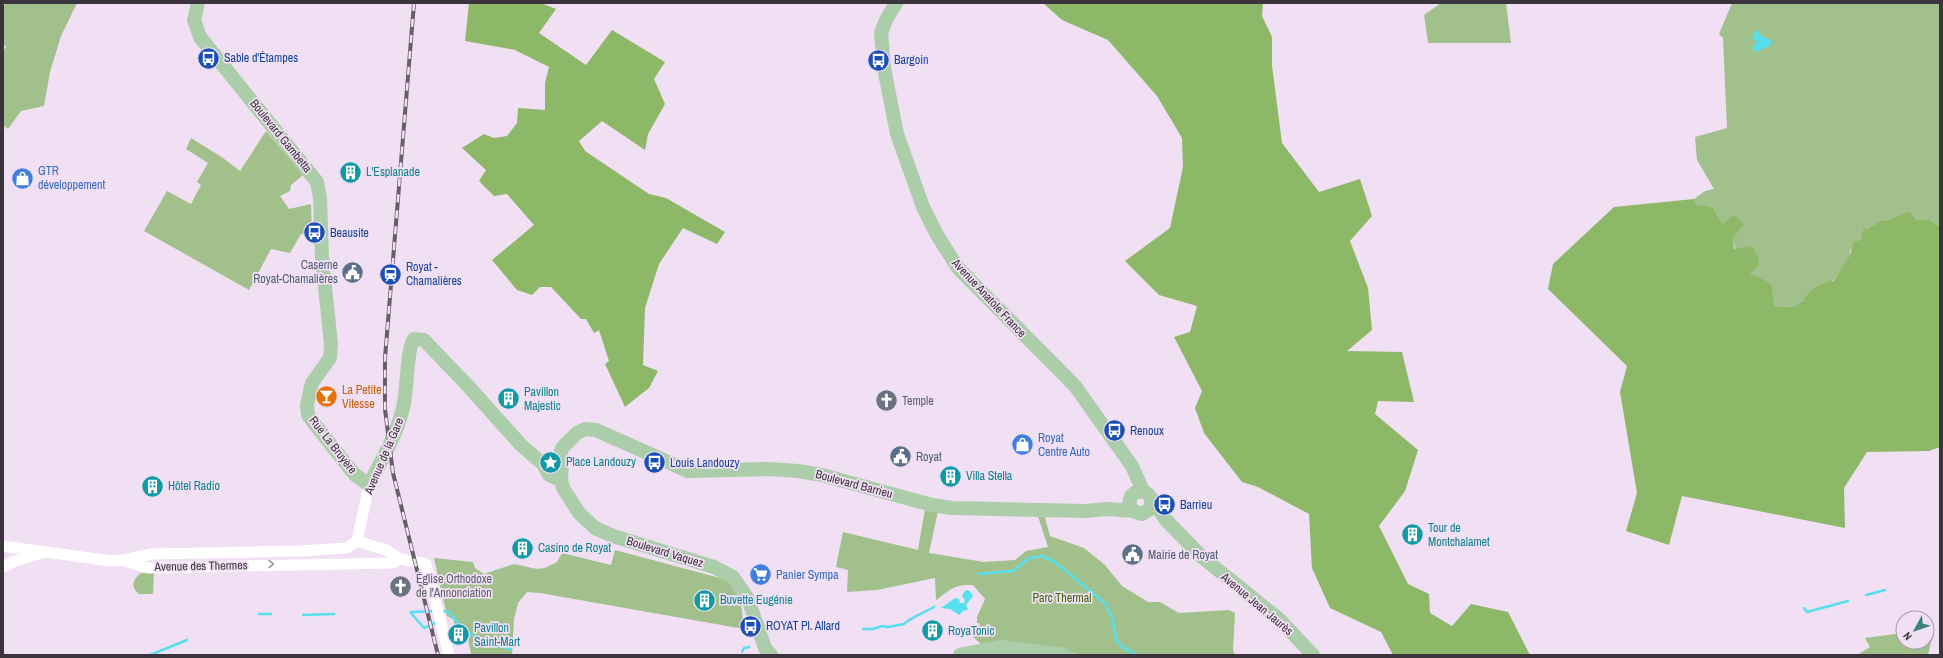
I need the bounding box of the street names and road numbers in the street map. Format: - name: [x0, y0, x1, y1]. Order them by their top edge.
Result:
- street label: Boulevard Gambetta: [246, 96, 316, 177]
- street label: Avenue Anatole France: [948, 254, 1030, 341]
- street label: Rue La Bruyère: [305, 413, 361, 477]
- street label: Avenue de la Gare: [360, 415, 407, 498]
- street label: Boulevard Barrieu: [814, 466, 894, 502]
- street label: Boulevard Vaquez: [625, 533, 706, 571]
- street label: Avenue des Thermes: [153, 557, 248, 575]
- street label: Avenue Jean Jaurès: [1217, 568, 1297, 639]

